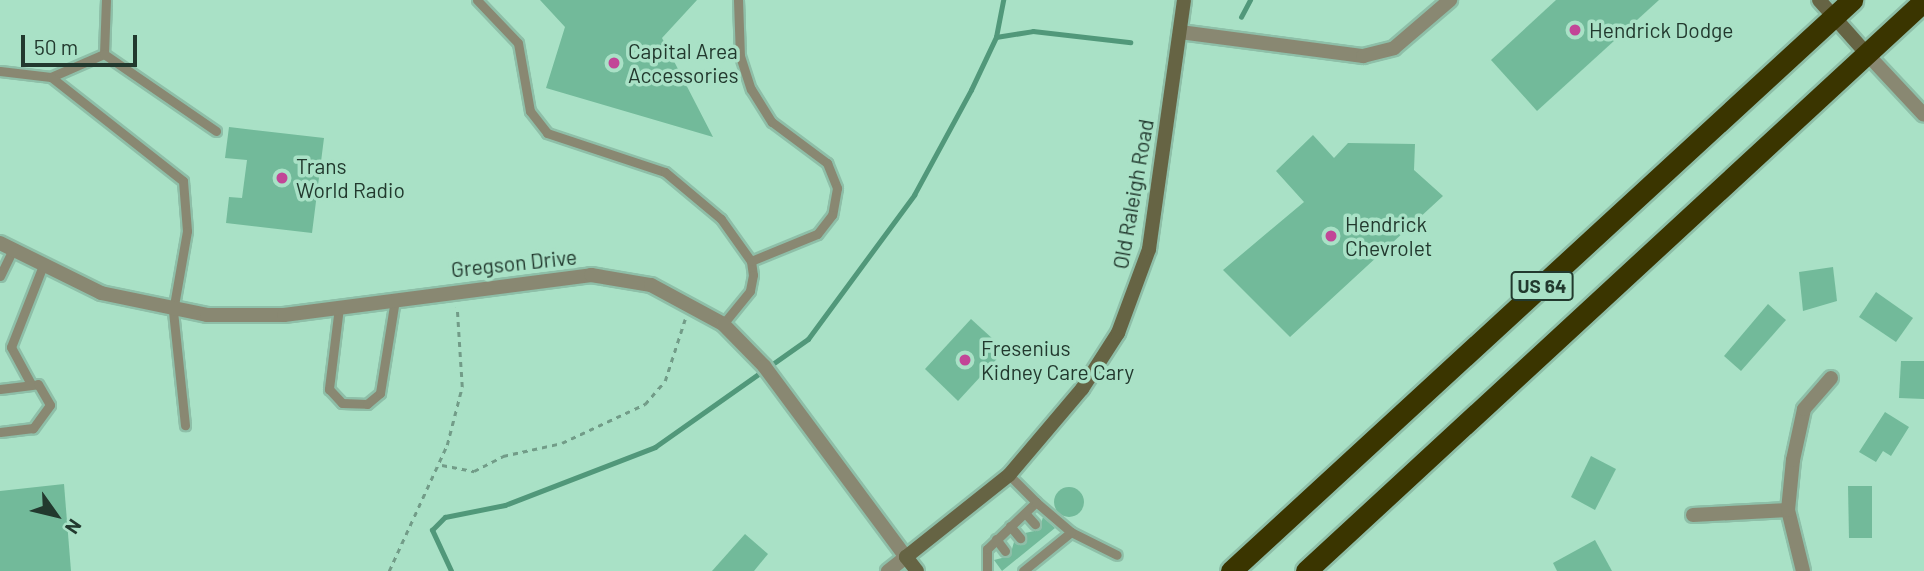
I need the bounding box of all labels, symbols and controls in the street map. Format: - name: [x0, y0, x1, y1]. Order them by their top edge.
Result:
- place label: Hendrick Dodge: [1589, 17, 1734, 43]
- scale bar: [24, 21, 140, 65]
- marker: Hendrick Dodge: [1567, 22, 1583, 38]
- text: 50 m: [34, 34, 78, 59]
- place label: Capital Area Accessories: [628, 38, 739, 88]
- marker: Capital Area Accessories: [606, 55, 622, 71]
- street label: Old Raleigh Road: [1107, 117, 1159, 271]
- place label: Trans World Radio: [296, 153, 405, 203]
- marker: Trans World Radio: [274, 170, 290, 186]
- place label: Hendrick Chevrolet: [1345, 211, 1432, 261]
- marker: Hendrick Chevrolet: [1323, 228, 1339, 244]
- street label: Gregson Drive: [450, 244, 578, 282]
- road number: US 64: [1510, 270, 1574, 302]
- place label: Fresenius Kidney Care Cary: [981, 335, 1134, 385]
- marker: Fresenius Kidney Care Cary: [955, 350, 975, 370]
- north arrow: [21, 480, 91, 550]
- text: N: [61, 515, 87, 539]

